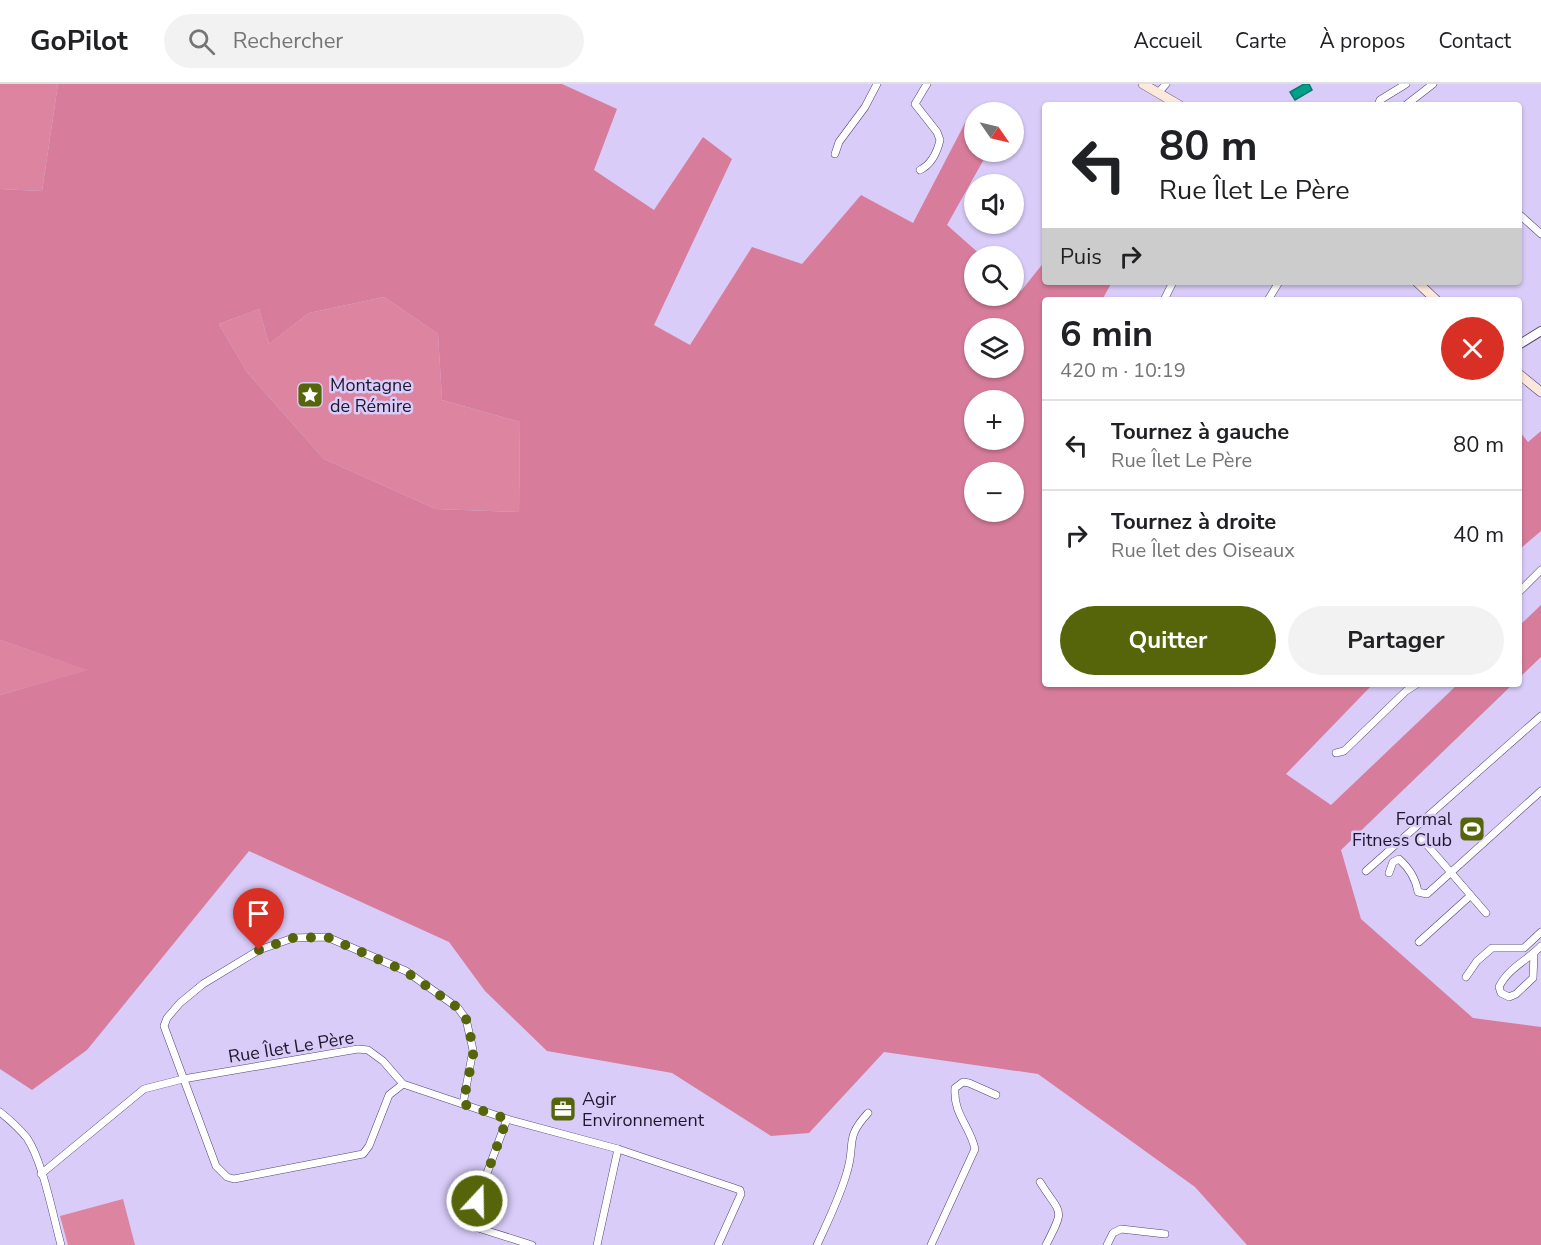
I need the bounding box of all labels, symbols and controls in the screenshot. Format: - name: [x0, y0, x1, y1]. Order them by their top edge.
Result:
- search box: [164, 14, 584, 68]
- text: GoPilot: [30, 22, 128, 60]
- icon: search: [185, 25, 218, 58]
- text: Rechercher: [233, 26, 343, 56]
- text: Accueil: [1133, 27, 1202, 55]
- text: Carte: [1235, 27, 1286, 55]
- text: À propos: [1319, 27, 1405, 55]
- text: Contact: [1438, 27, 1511, 55]
- north arrow: [964, 102, 1024, 162]
- map controls: [964, 102, 1024, 522]
- text: 80 m: [1159, 118, 1258, 175]
- icon: left: [1060, 126, 1138, 204]
- text: Rue Îlet Le Père: [1159, 172, 1350, 209]
- button: sound: [964, 174, 1024, 234]
- icon: right: [1114, 240, 1147, 273]
- text: Puis: [1060, 242, 1102, 272]
- button: search: [964, 246, 1024, 306]
- text: 6 min: [1060, 310, 1153, 359]
- button: close: [1441, 317, 1504, 380]
- button: layers: [964, 318, 1024, 378]
- text: 420 m · 10:19: [1060, 357, 1186, 384]
- place label: Montagne de Rémire: [330, 373, 412, 418]
- place icon: Montagne de Rémire: [295, 380, 325, 410]
- button: +: [964, 390, 1024, 450]
- text: Tournez à gauche: [1111, 417, 1289, 447]
- icon: left: [1060, 429, 1093, 462]
- text: 80 m: [1453, 430, 1504, 460]
- text: Rue Îlet Le Père: [1111, 447, 1252, 474]
- button: −: [964, 462, 1024, 522]
- text: Tournez à droite: [1111, 507, 1276, 537]
- icon: right: [1060, 519, 1093, 552]
- text: 40 m: [1453, 520, 1504, 550]
- text: Rue Îlet des Oiseaux: [1111, 537, 1295, 564]
- button: Quitter: [1060, 606, 1276, 675]
- button: Partager: [1288, 606, 1504, 675]
- place label: Formal Fitness Club: [1352, 807, 1453, 852]
- sports icon: Formal Fitness Club: [1457, 814, 1487, 844]
- pin: [233, 888, 284, 950]
- icon: arrive: [242, 897, 275, 930]
- street label: Rue Îlet Le Père: [226, 1025, 356, 1069]
- place label: Agir Environnement: [582, 1087, 705, 1132]
- office icon: Agir Environnement: [548, 1094, 578, 1124]
- position arrow: [445, 1169, 509, 1233]

